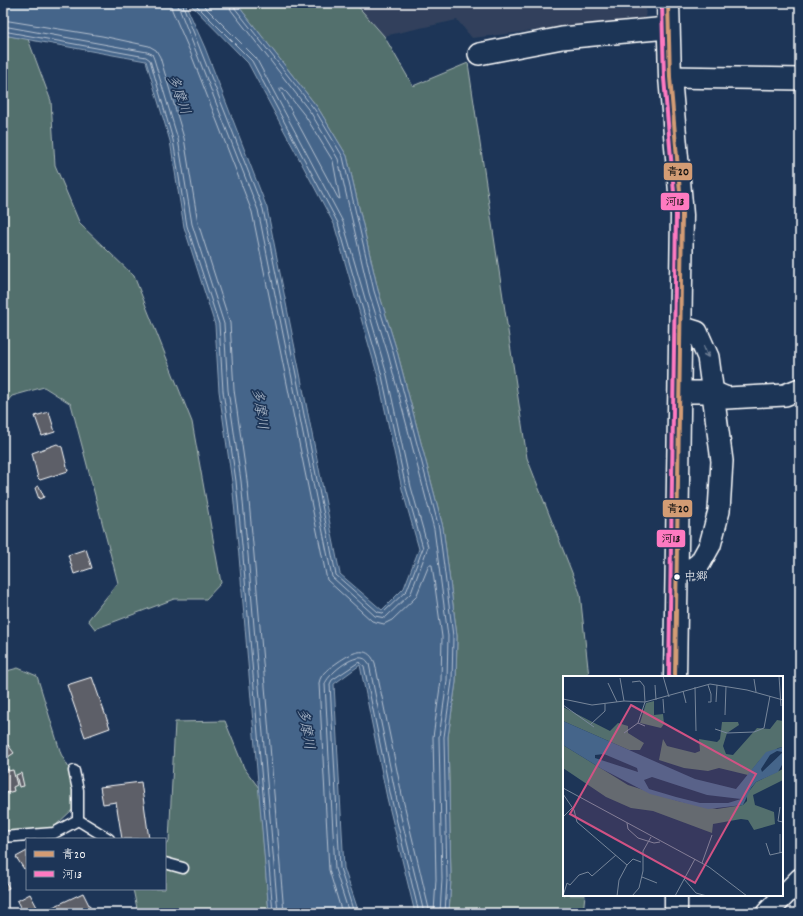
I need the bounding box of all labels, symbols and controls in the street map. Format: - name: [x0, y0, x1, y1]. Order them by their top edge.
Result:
- water label: 多摩川: [161, 72, 195, 118]
- line badge: 青20: [663, 162, 693, 181]
- text: 青20: [667, 165, 689, 181]
- line badge: 河13: [660, 192, 690, 211]
- text: 河13: [666, 195, 684, 211]
- one-way arrow: [702, 346, 710, 358]
- water label: 多摩川: [246, 387, 272, 431]
- line badge: 青20: [662, 499, 693, 518]
- text: 青20: [667, 502, 689, 518]
- line badge: 河13: [656, 529, 686, 548]
- text: 河13: [662, 532, 680, 548]
- place label: 中郷: [684, 569, 708, 586]
- marker: 中郷: [672, 572, 682, 582]
- inset map: [563, 676, 783, 896]
- water label: 多摩川: [292, 707, 318, 751]
- legend: [26, 838, 166, 890]
- text: 青20: [62, 847, 86, 864]
- text: 河13: [62, 867, 82, 884]

